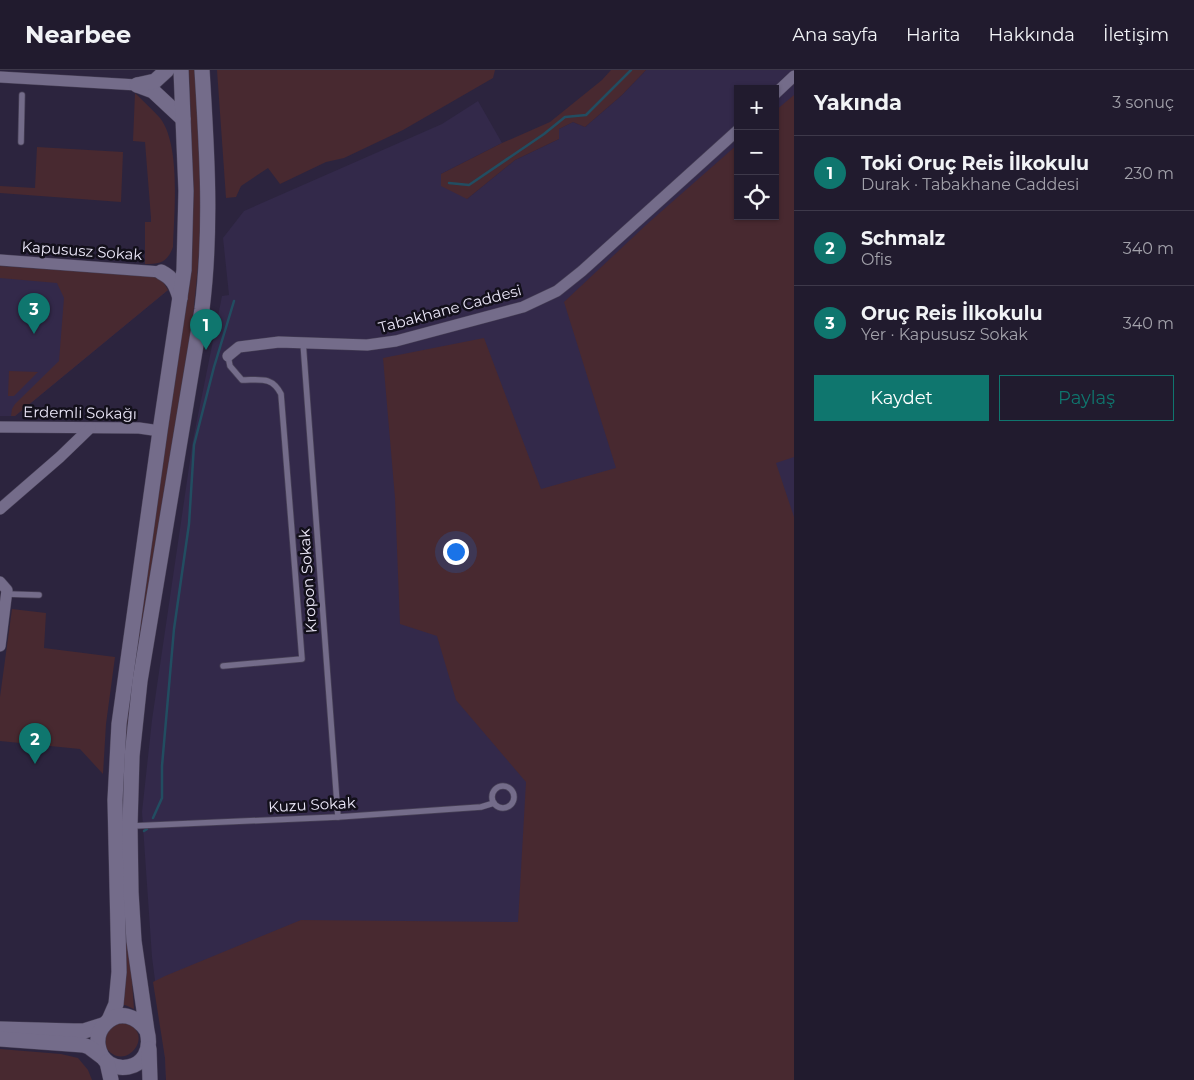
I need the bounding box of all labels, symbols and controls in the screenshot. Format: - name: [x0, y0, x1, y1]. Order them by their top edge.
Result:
- text: Nearbee: [25, 20, 131, 49]
- text: Ana sayfa: [792, 24, 878, 46]
- text: Harita: [906, 24, 960, 46]
- text: Hakkında: [988, 24, 1075, 46]
- text: İletişim: [1103, 24, 1169, 46]
- map controls: [734, 85, 779, 220]
- button: +: [734, 85, 779, 130]
- text: Yakında: [814, 90, 902, 115]
- text: 3 sonuç: [1112, 93, 1174, 112]
- button: −: [734, 130, 779, 175]
- text: Toki Oruç Reis İlkokulu: [861, 152, 1089, 175]
- text: 1: [827, 164, 833, 183]
- text: 230 m: [1124, 164, 1174, 183]
- button: locate: [734, 175, 779, 220]
- text: Durak · Tabakhane Caddesi: [861, 175, 1079, 194]
- text: Schmalz: [861, 227, 945, 250]
- street label: Kapususz Sokak: [21, 237, 143, 264]
- text: 2: [825, 239, 835, 258]
- text: 340 m: [1123, 239, 1174, 258]
- text: Ofis: [861, 250, 892, 269]
- street label: Tabakhane Caddesi: [376, 280, 523, 337]
- pin: 3: [18, 293, 50, 334]
- text: Oruç Reis İlkokulu: [861, 302, 1042, 325]
- pin: 1: [190, 309, 222, 350]
- text: 3: [825, 314, 835, 333]
- text: 340 m: [1123, 314, 1174, 333]
- text: Yer · Kapususz Sokak: [861, 325, 1028, 344]
- button: Kaydet: [814, 375, 989, 421]
- button: Paylaş: [999, 375, 1174, 421]
- street label: Erdemli Sokağı: [23, 402, 137, 423]
- street label: Kropon Sokak: [294, 528, 321, 634]
- your location: [443, 539, 469, 565]
- pin: 2: [19, 723, 51, 764]
- street label: Kuzu Sokak: [268, 793, 356, 816]

